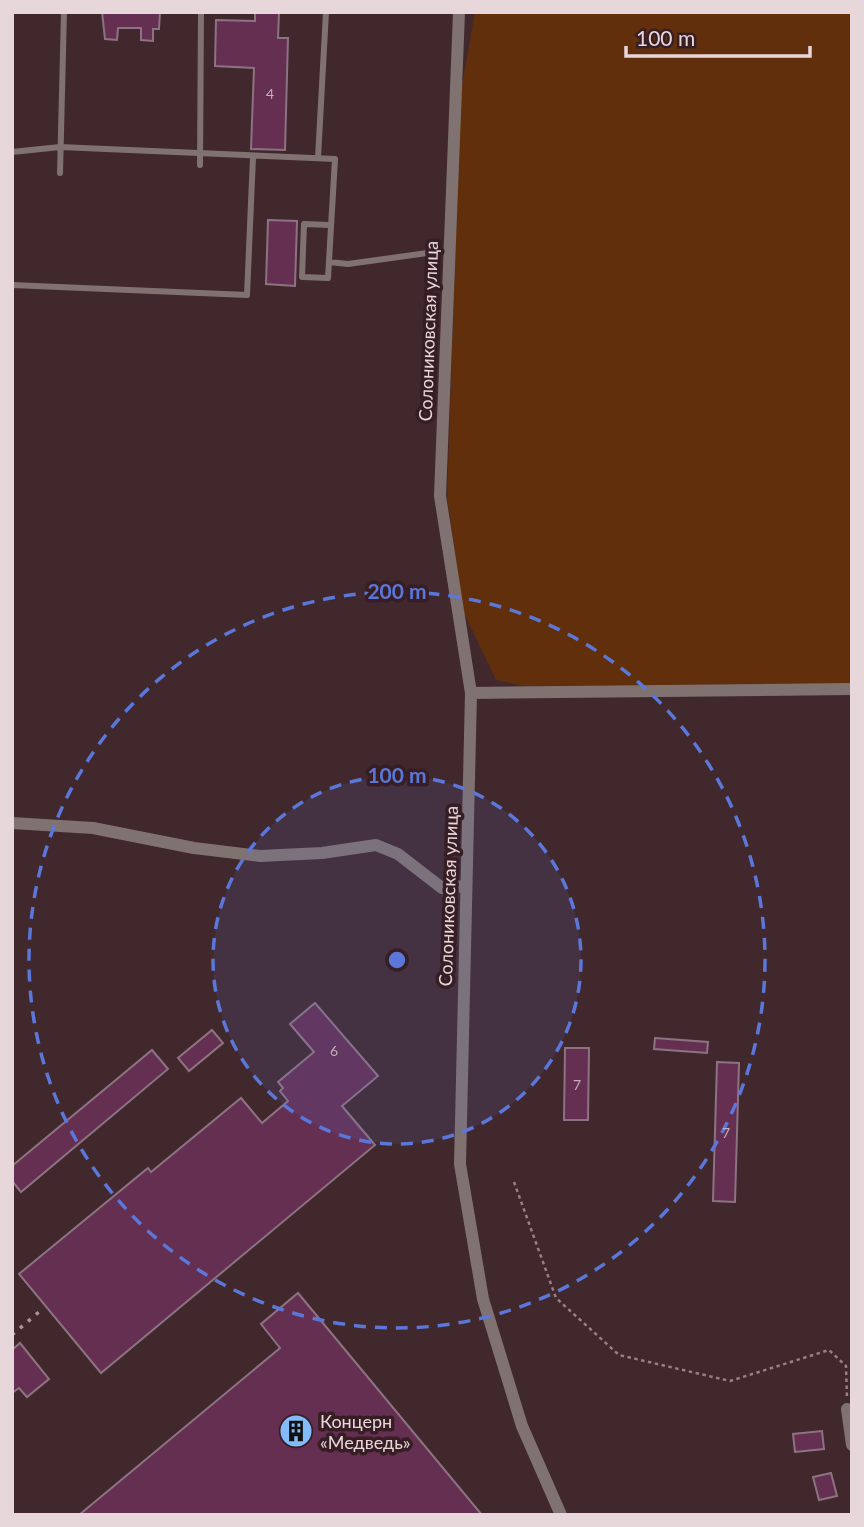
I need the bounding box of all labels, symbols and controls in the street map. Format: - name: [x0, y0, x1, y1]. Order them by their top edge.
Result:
- scale bar: [626, 14, 810, 58]
- text: 100 m: [636, 25, 695, 50]
- house number: 4: [266, 85, 274, 102]
- street label: Солониковская улица: [414, 240, 442, 422]
- text: 200 m: [367, 578, 427, 603]
- text: 100 m: [367, 762, 427, 787]
- street label: Солониковская улица: [434, 805, 462, 987]
- centre of rings: [385, 948, 409, 972]
- house number: 6: [330, 1042, 338, 1059]
- house number: 7: [573, 1076, 581, 1093]
- house number: 7: [722, 1124, 730, 1141]
- place label: Концерн «Медведь»: [320, 1410, 411, 1453]
- building icon: Концерн «Медведь»: [277, 1412, 315, 1450]

